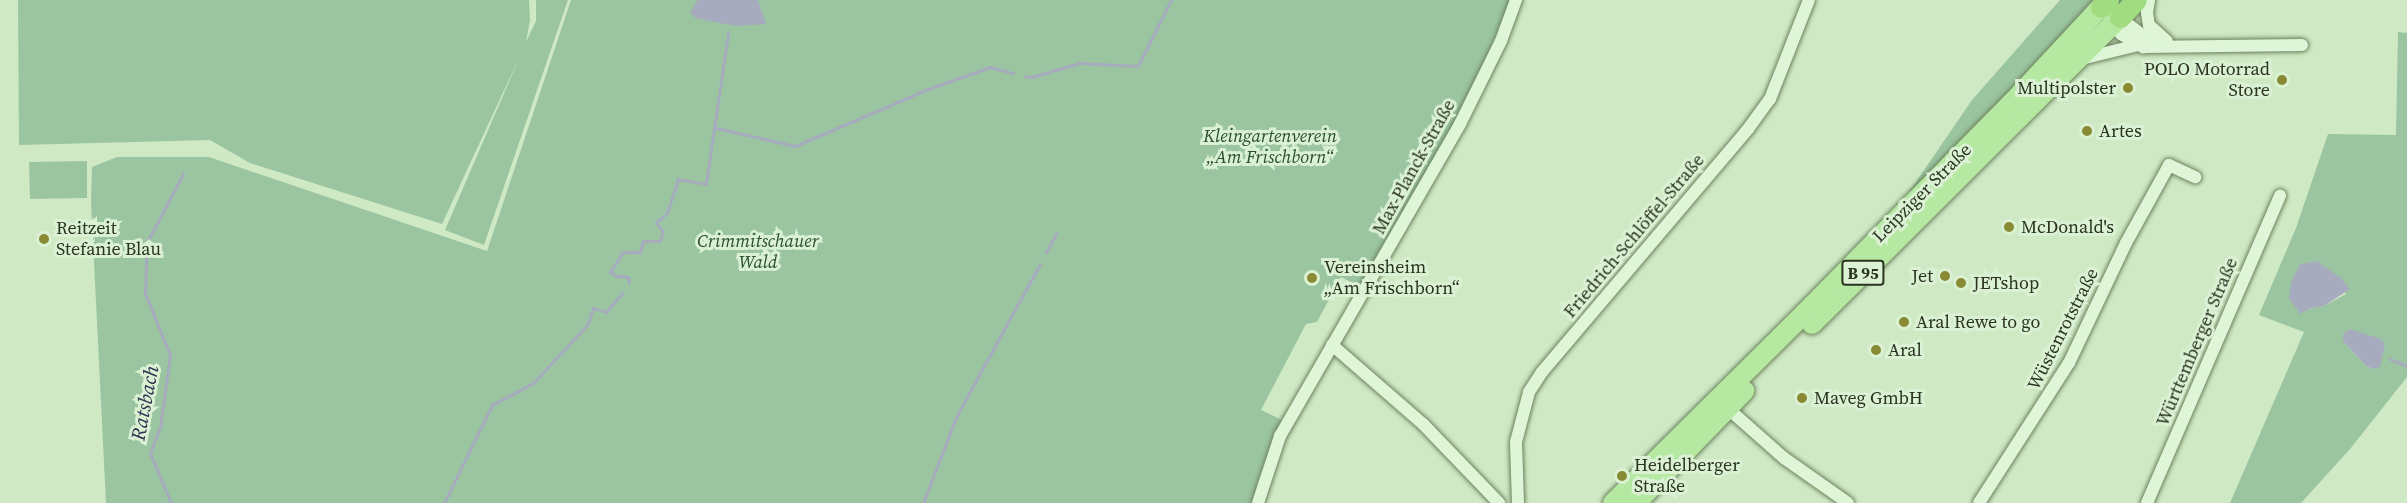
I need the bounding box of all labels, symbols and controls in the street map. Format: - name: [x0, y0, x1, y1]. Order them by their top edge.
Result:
- place label: POLO Motorrad Store: [2144, 59, 2270, 101]
- marker: POLO Motorrad Store: [2275, 73, 2289, 87]
- place label: Multipolster: [2017, 77, 2116, 99]
- marker: Multipolster: [2121, 81, 2135, 95]
- street label: Max-Planck-Straße: [1368, 96, 1460, 238]
- place label: Artes: [2099, 120, 2142, 142]
- marker: Artes: [2080, 124, 2094, 138]
- park label: Kleingartenverein „Am Frischborn“: [1203, 126, 1337, 168]
- street label: Leipziger Straße: [1868, 139, 1976, 247]
- street label: Friedrich-Schlöffel-Straße: [1559, 150, 1709, 322]
- place label: McDonald's: [2021, 216, 2114, 238]
- place label: Reitzeit Stefanie Blau: [56, 218, 161, 260]
- marker: McDonald's: [2002, 220, 2016, 234]
- park label: Crimmitschauer Wald: [697, 231, 819, 274]
- marker: Reitzeit Stefanie Blau: [37, 232, 51, 246]
- street label: Württemberger Straße: [2152, 255, 2242, 429]
- place label: Vereinsheim „Am Frischborn“: [1324, 257, 1459, 300]
- road number: B 95: [1840, 260, 1886, 286]
- place label: Jet: [1912, 265, 1933, 287]
- street label: Wüstenrotstraße: [2023, 265, 2103, 393]
- marker: Jet: [1938, 269, 1952, 283]
- marker: Vereinsheim „Am Frischborn“: [1305, 271, 1319, 285]
- place label: JETshop: [1973, 272, 2039, 294]
- marker: JETshop: [1954, 276, 1968, 290]
- place label: Aral Rewe to go: [1916, 311, 2040, 333]
- marker: Aral Rewe to go: [1897, 315, 1911, 329]
- place label: Aral: [1888, 339, 1922, 361]
- marker: Aral: [1869, 343, 1883, 357]
- water label: Ratsbach: [126, 364, 164, 442]
- place label: Maveg GmbH: [1814, 387, 1923, 409]
- marker: Maveg GmbH: [1795, 391, 1809, 405]
- place label: Heidelberger Straße: [1634, 455, 1740, 498]
- marker: Heidelberger Straße: [1615, 469, 1629, 483]

